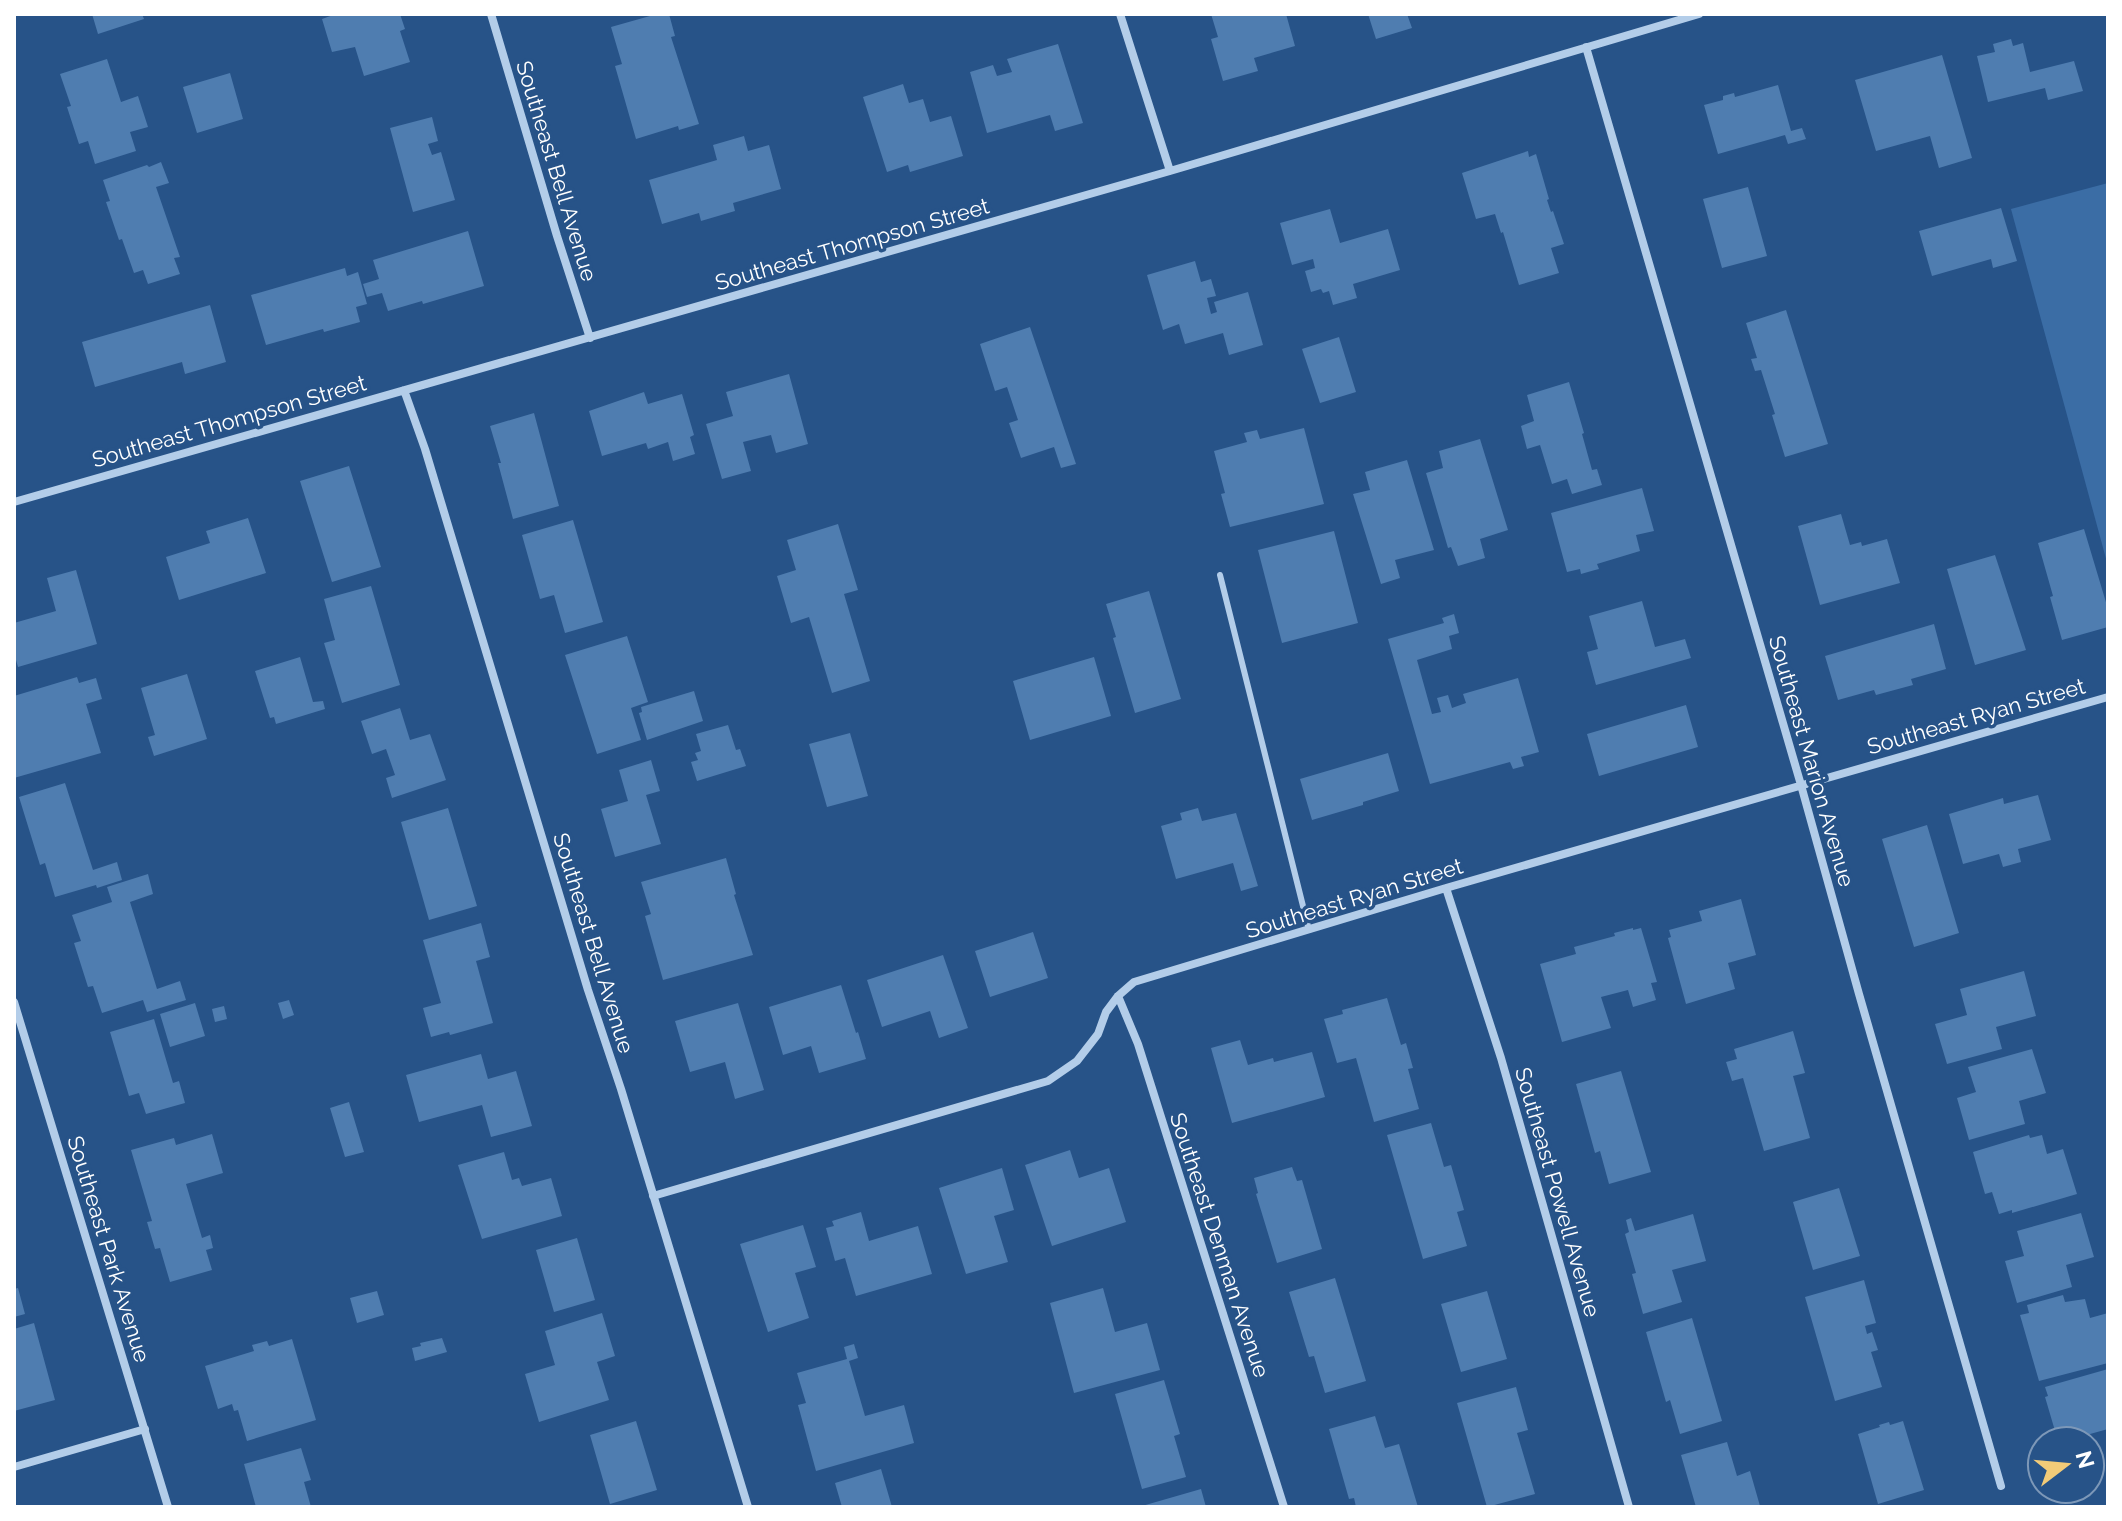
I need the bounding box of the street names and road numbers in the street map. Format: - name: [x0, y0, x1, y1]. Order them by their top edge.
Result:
- street label: Southeast Bell Avenue: [511, 58, 603, 284]
- street label: Southeast Thompson Street: [712, 192, 993, 296]
- street label: Southeast Thompson Street: [89, 369, 370, 473]
- street label: Southeast Marion Avenue: [1764, 632, 1860, 890]
- street label: Southeast Ryan Street: [1864, 672, 2089, 760]
- street label: Southeast Bell Avenue: [548, 830, 640, 1056]
- street label: Southeast Ryan Street: [1242, 852, 1466, 943]
- street label: Southeast Powell Avenue: [1510, 1064, 1606, 1320]
- street label: Southeast Denman Avenue: [1165, 1109, 1275, 1381]
- street label: Southeast Park Avenue: [62, 1133, 156, 1365]

